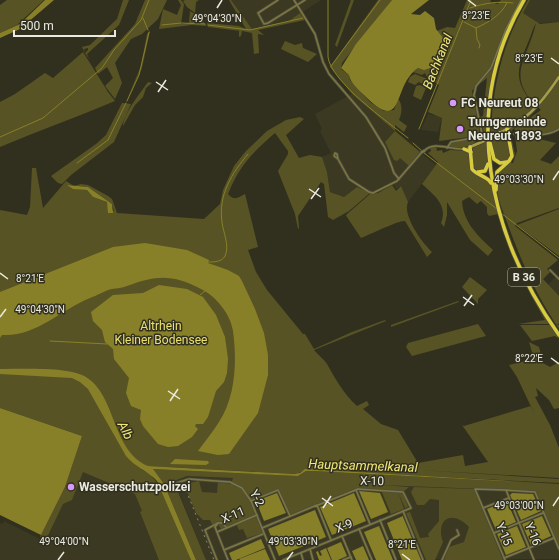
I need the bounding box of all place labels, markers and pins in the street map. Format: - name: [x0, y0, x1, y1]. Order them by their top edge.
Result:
- place label: FC Neureut 08: [461, 96, 539, 110]
- marker: FC Neureut 08: [448, 98, 458, 108]
- place label: Turngemeinde Neureut 1893: [468, 115, 547, 143]
- marker: Turngemeinde Neureut 1893: [455, 124, 465, 134]
- place label: Wasserschutzpolizei: [79, 480, 191, 494]
- marker: Wasserschutzpolizei: [66, 482, 76, 492]

